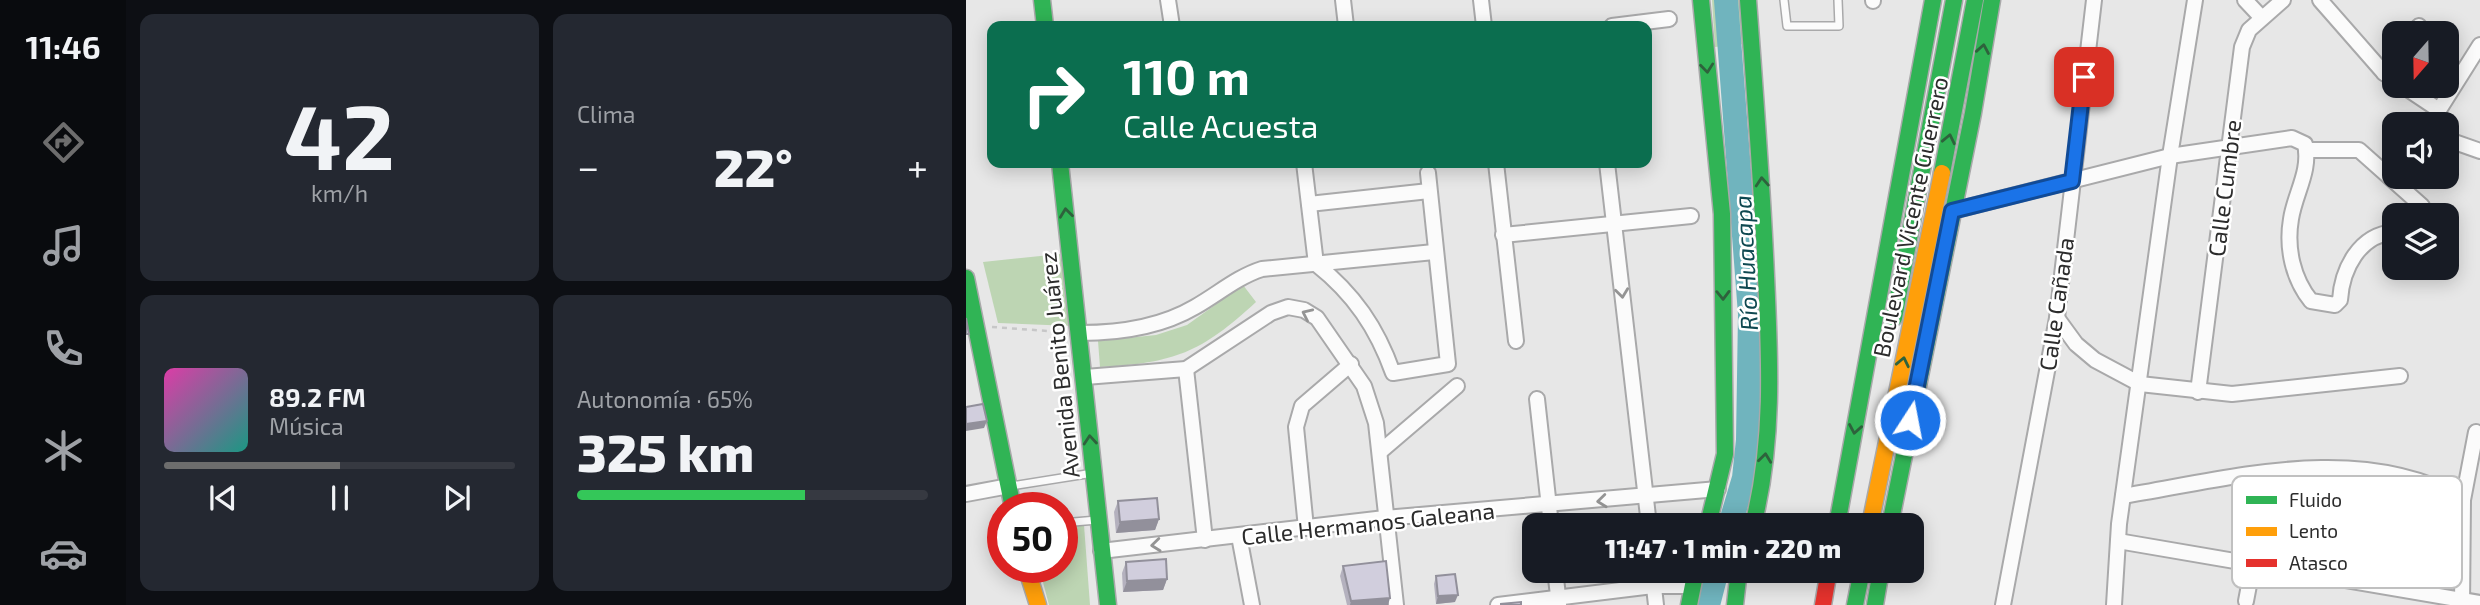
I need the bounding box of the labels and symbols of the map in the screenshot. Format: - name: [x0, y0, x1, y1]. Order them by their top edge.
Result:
- north arrow: [2382, 21, 2459, 98]
- one-way arrow: [1975, 44, 1990, 55]
- pin: [2054, 47, 2114, 107]
- one-way arrow: [1700, 62, 1715, 74]
- street label: Boulevard Vicente Guerrero: [1867, 74, 1953, 360]
- street label: Calle Cumbre: [2202, 118, 2246, 258]
- one-way arrow: [1941, 133, 1956, 145]
- one-way arrow: [1755, 176, 1770, 187]
- water label: Río Huacapa: [1727, 194, 1763, 332]
- one-way arrow: [1059, 208, 1074, 219]
- street label: Calle Cañada: [2033, 235, 2079, 373]
- street label: Avenida Benito Juárez: [1033, 251, 1085, 479]
- one-way arrow: [1615, 287, 1630, 299]
- one-way arrow: [1715, 290, 1731, 300]
- one-way arrow: [1302, 308, 1314, 322]
- one-way arrow: [1895, 356, 1910, 368]
- position arrow: [1873, 383, 1947, 457]
- one-way arrow: [1848, 423, 1863, 435]
- one-way arrow: [1083, 434, 1098, 445]
- one-way arrow: [1757, 452, 1772, 464]
- legend: [2232, 476, 2462, 588]
- text: Fluido: [2289, 488, 2342, 511]
- speed limit sign: 50: [987, 492, 1078, 583]
- one-way arrow: [1596, 493, 1607, 508]
- street label: Calle Hermanos Galeana: [1240, 496, 1496, 550]
- text: Lento: [2289, 519, 2338, 542]
- one-way arrow: [1150, 538, 1162, 553]
- text: Atasco: [2289, 551, 2348, 574]

